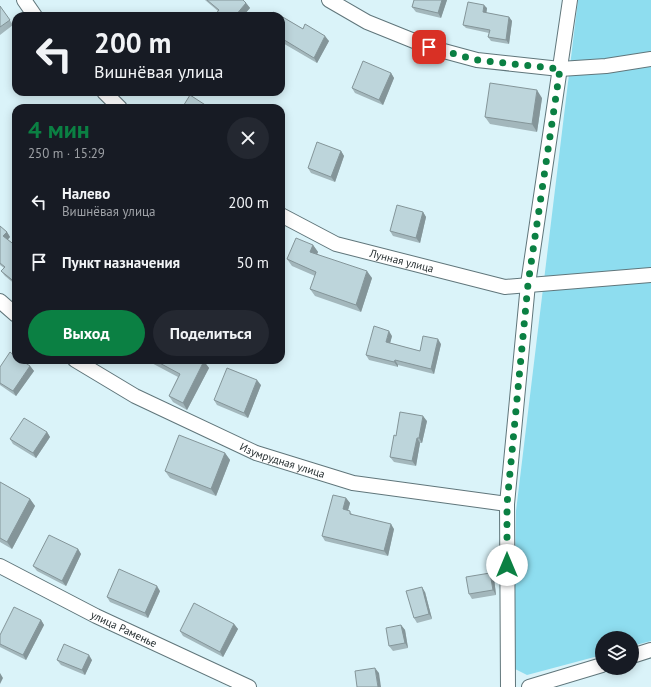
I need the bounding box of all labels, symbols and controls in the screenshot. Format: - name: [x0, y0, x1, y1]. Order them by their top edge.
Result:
- text: 200 m: [94, 24, 171, 61]
- icon: left: [28, 28, 80, 80]
- pin: [412, 30, 446, 64]
- icon: arrive: [418, 36, 440, 58]
- text: Вишнёвая улица: [94, 60, 224, 83]
- text: 4 мин: [28, 114, 90, 145]
- button: close: [227, 117, 269, 159]
- text: 250 m · 15:29: [28, 145, 105, 162]
- text: Налево: [62, 184, 110, 203]
- icon: left: [28, 191, 50, 213]
- text: 200 m: [228, 193, 269, 212]
- text: Вишнёвая улица: [62, 203, 156, 220]
- street label: Лунная улица: [367, 246, 435, 276]
- icon: arrive: [28, 251, 50, 273]
- text: Пункт назначения: [62, 253, 180, 272]
- text: 50 m: [236, 253, 269, 272]
- button: Выход: [28, 310, 145, 356]
- button: Поделиться: [153, 310, 269, 356]
- street label: Изумрудная улица: [237, 439, 327, 481]
- position arrow: [486, 544, 528, 586]
- street label: улица Раменье: [88, 607, 160, 651]
- map controls: [595, 631, 639, 675]
- button: layers: [595, 631, 639, 675]

